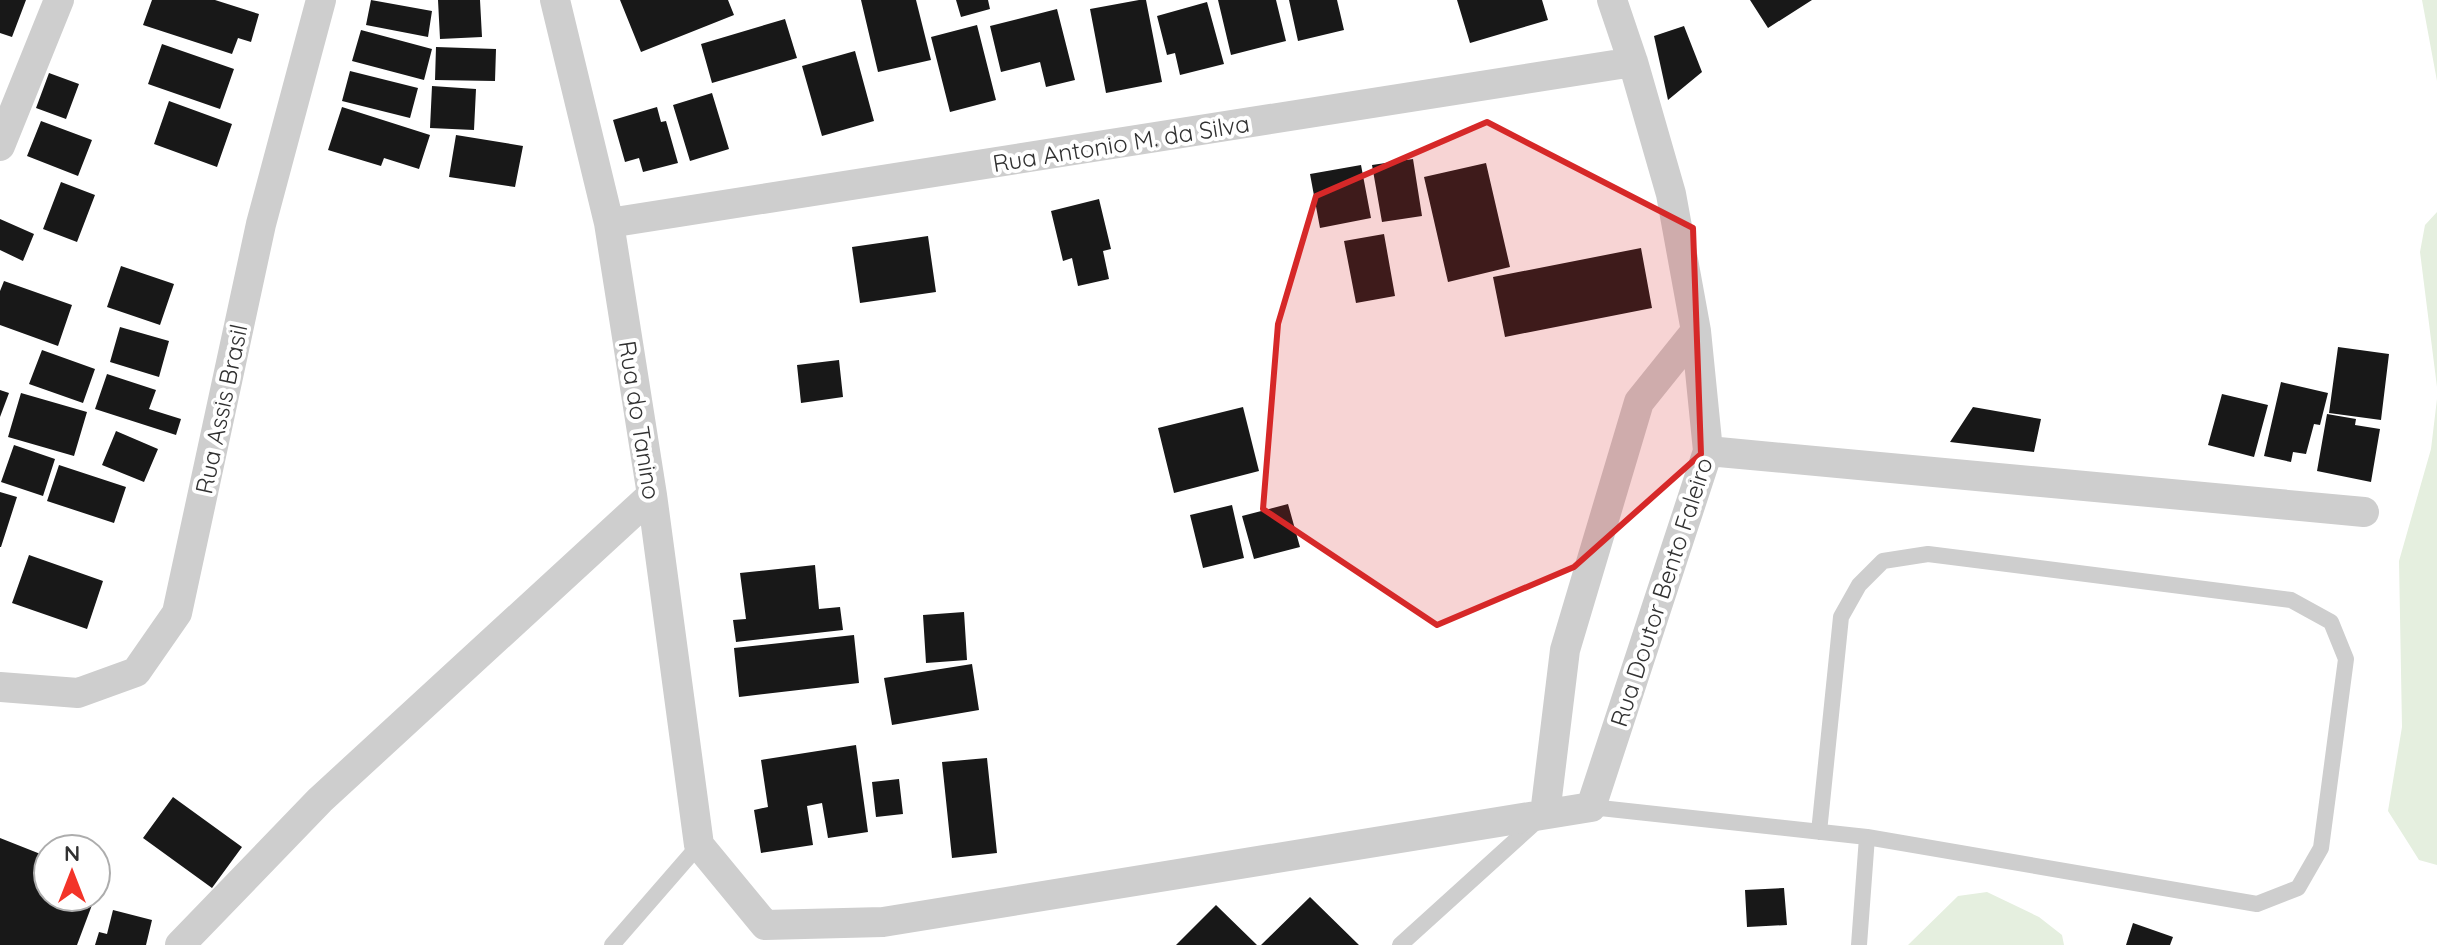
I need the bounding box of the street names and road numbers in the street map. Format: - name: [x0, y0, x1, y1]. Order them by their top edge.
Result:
- street label: Rua Antonio M. da Silva: [990, 108, 1252, 178]
- street label: Rua Assis Brasil: [188, 321, 254, 497]
- street label: Rua do Tanino: [613, 339, 667, 501]
- street label: Rua Doutor Bento Faleiro: [1603, 454, 1719, 730]

